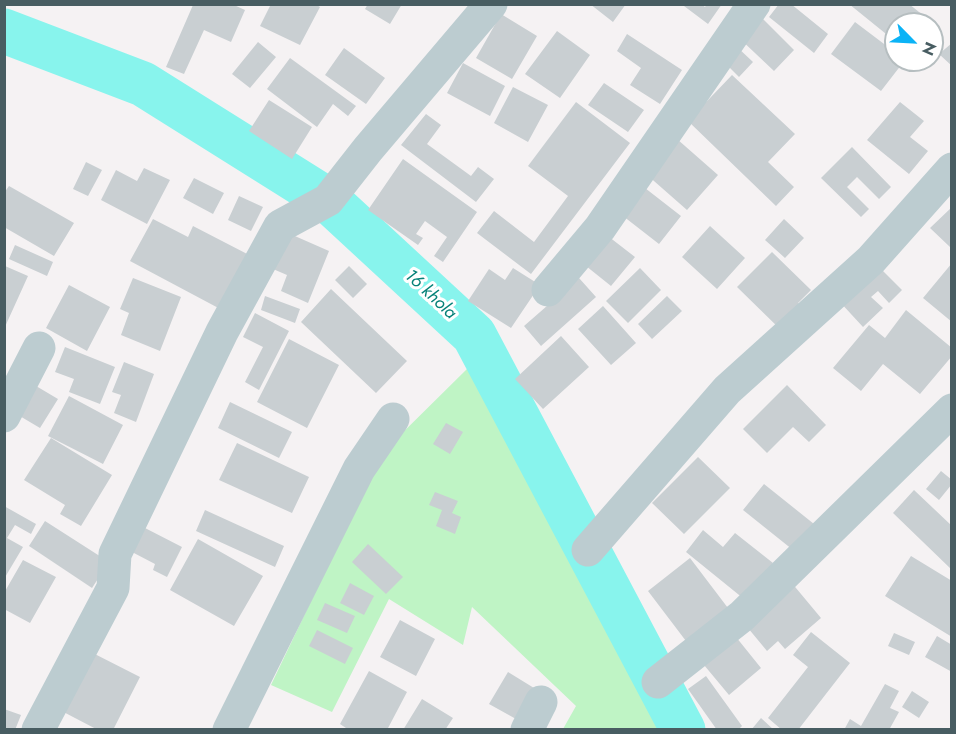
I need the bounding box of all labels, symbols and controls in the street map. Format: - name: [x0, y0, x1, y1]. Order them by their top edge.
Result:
- north arrow: [884, 12, 944, 72]
- text: N: [916, 38, 942, 59]
- water label: 16 khola: [399, 265, 461, 325]

